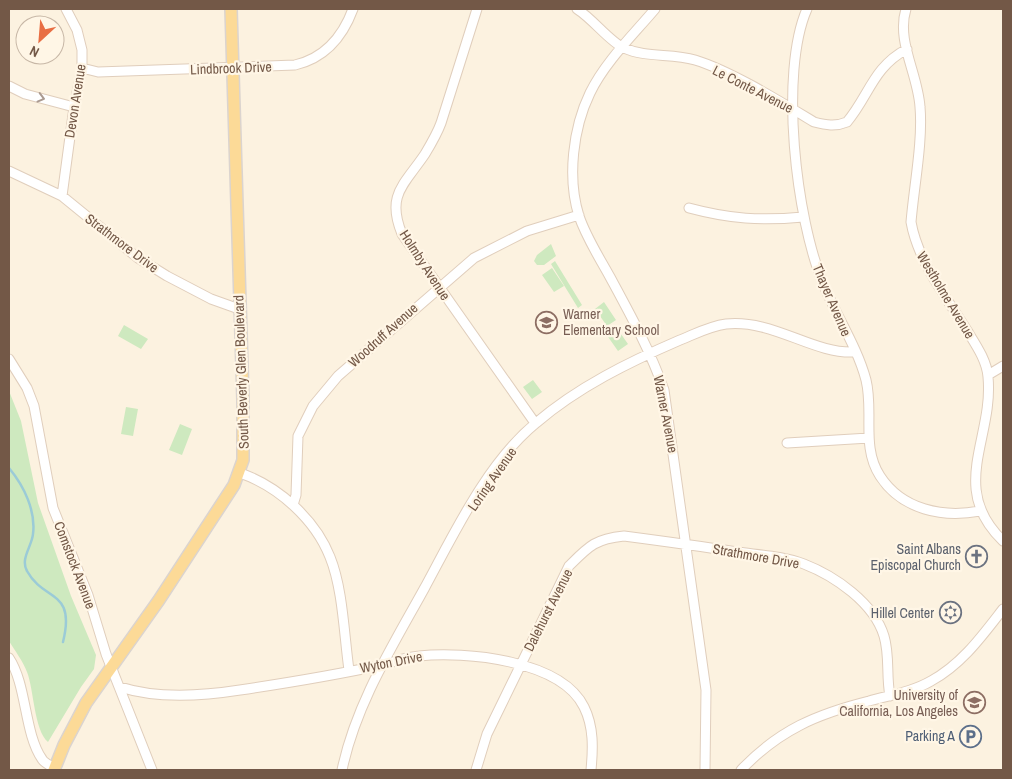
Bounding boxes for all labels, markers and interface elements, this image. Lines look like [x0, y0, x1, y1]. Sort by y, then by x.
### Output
north arrow [15, 15, 65, 65]
text: N [27, 42, 42, 62]
street label: Lindbrook Drive [190, 58, 272, 78]
street label: Le Conte Avenue [710, 61, 796, 117]
street label: Devon Avenue [60, 63, 90, 139]
one-way arrow [36, 92, 45, 103]
street label: Strathmore Drive [82, 210, 162, 276]
street label: Holmby Avenue [396, 226, 454, 304]
street label: Westholme Avenue [913, 248, 979, 342]
street label: Thayer Avenue [809, 261, 855, 339]
street label: South Beverly Glen Boulevard [229, 295, 253, 449]
street label: Woodruff Avenue [344, 299, 422, 371]
place label: Warner Elementary School [563, 305, 659, 339]
school or university icon: Warner Elementary School [535, 310, 559, 334]
street label: Warner Avenue [650, 374, 682, 454]
street label: Loring Avenue [463, 444, 521, 514]
street label: Comstock Avenue [50, 519, 100, 611]
street label: Strathmore Drive [711, 540, 801, 572]
place label: Saint Albans Episcopal Church [870, 540, 961, 574]
church icon: Saint Albans Episcopal Church [965, 545, 989, 569]
street label: Dalehurst Avenue [519, 566, 577, 654]
synagogue icon: Hillel Center [938, 601, 962, 625]
place label: Hillel Center [871, 604, 934, 622]
street label: Wyton Drive [358, 647, 424, 677]
place label: University of California, Los Angeles [839, 686, 959, 720]
school or university icon: University of California, Los Angeles [962, 691, 986, 715]
parking icon: Parking A [959, 724, 983, 748]
place label: Parking A [905, 727, 955, 745]

